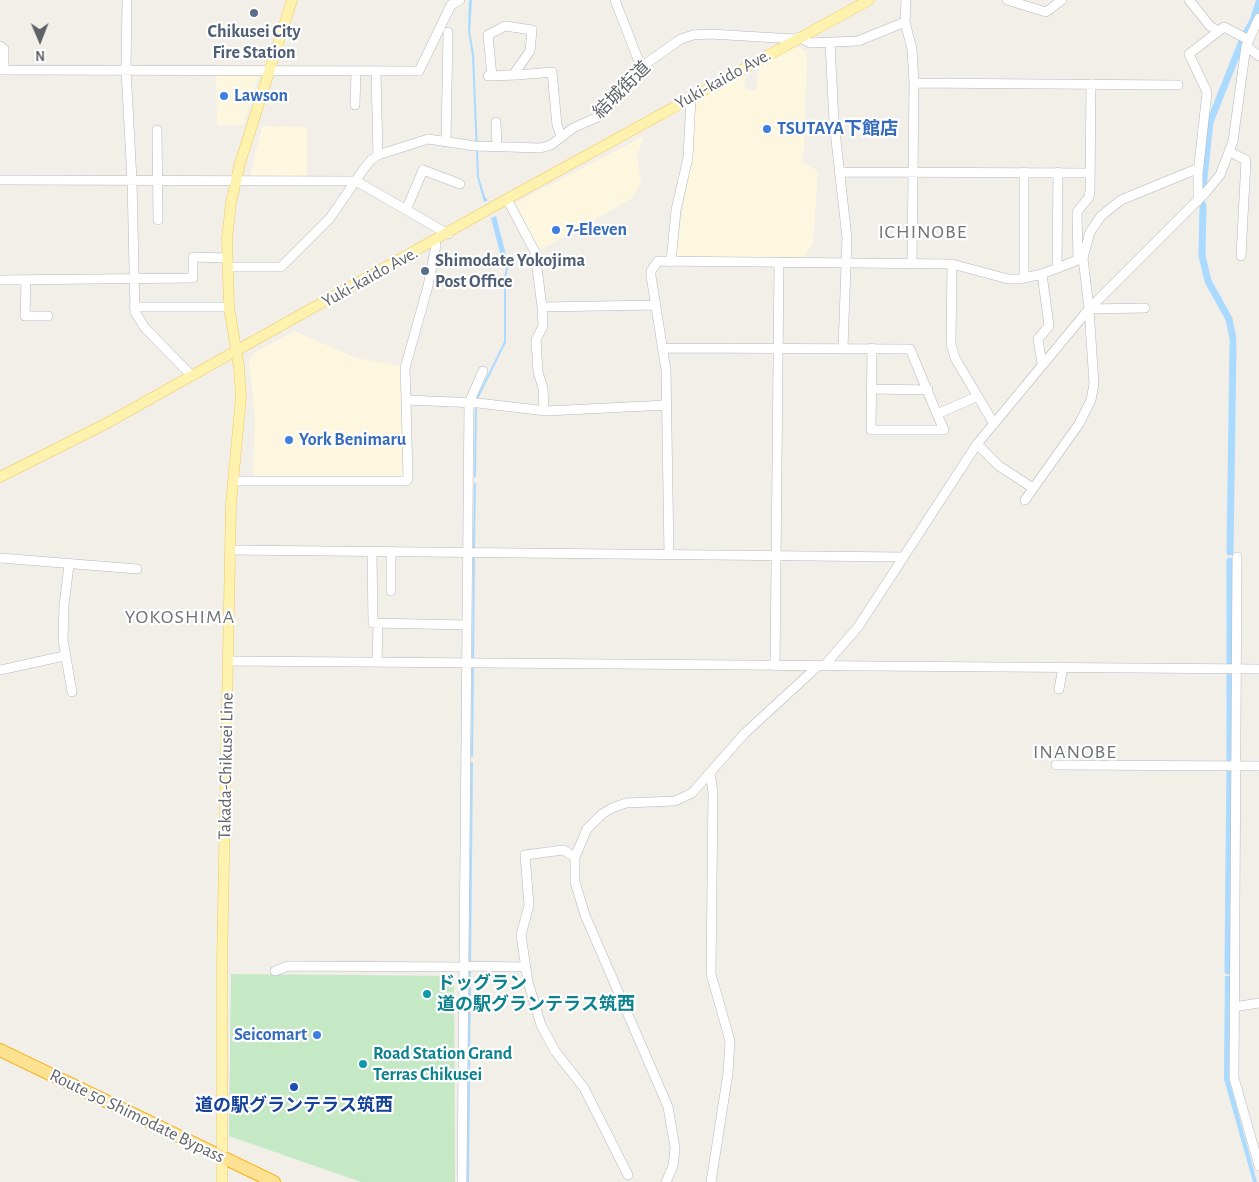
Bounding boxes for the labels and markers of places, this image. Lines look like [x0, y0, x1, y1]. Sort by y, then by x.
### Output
marker: Chikusei City Fire Station [248, 7, 260, 19]
place label: Chikusei City Fire Station [208, 21, 300, 64]
place label: Lawson [234, 85, 288, 107]
marker: Lawson [218, 90, 230, 102]
place label: TSUTAYA下館店 [777, 118, 898, 140]
marker: TSUTAYA下館店 [761, 123, 773, 135]
place label: 7-Eleven [566, 219, 627, 241]
marker: 7-Eleven [550, 224, 562, 236]
place label: Shimodate Yokojima Post Office [435, 250, 585, 292]
marker: Shimodate Yokojima Post Office [419, 265, 431, 277]
place label: York Benimaru [299, 429, 406, 451]
marker: York Benimaru [283, 434, 295, 446]
place label: ドッグラン 道の駅グランテラス筑西 [437, 973, 635, 1016]
marker: ドッグラン 道の駅グランテラス筑西 [421, 988, 433, 1000]
place label: Seicomart [234, 1024, 307, 1046]
marker: Seicomart [311, 1029, 323, 1041]
place label: Road Station Grand Terras Chikusei [373, 1043, 512, 1086]
marker: Road Station Grand Terras Chikusei [357, 1058, 369, 1070]
marker: 道の駅グランテラス筑西 [288, 1081, 300, 1093]
place label: 道の駅グランテラス筑西 [195, 1095, 393, 1117]

